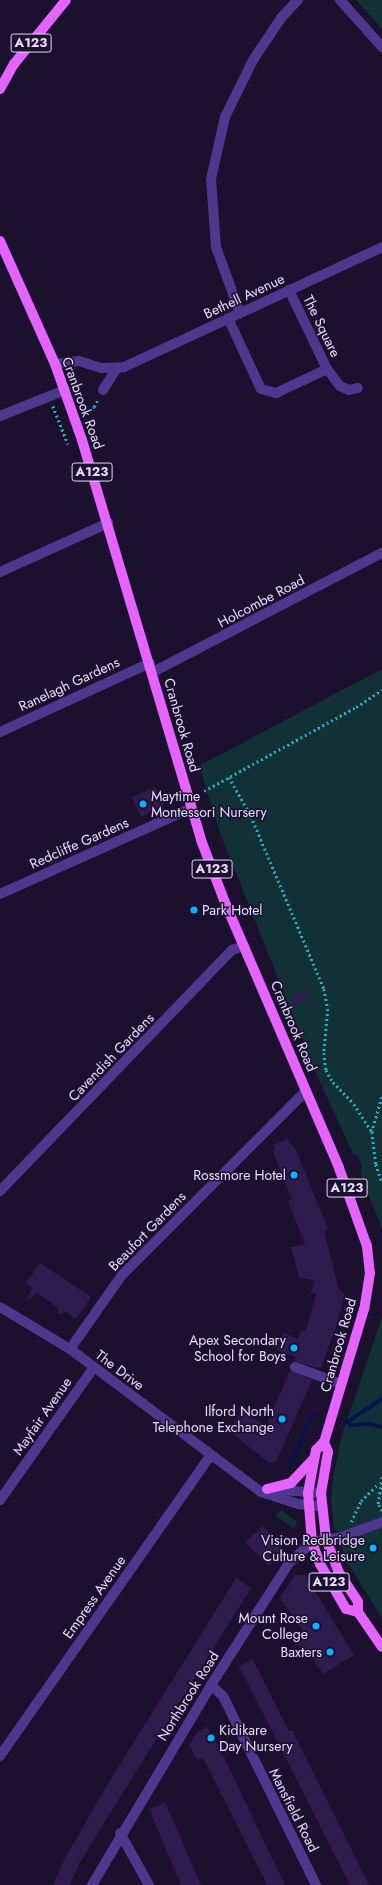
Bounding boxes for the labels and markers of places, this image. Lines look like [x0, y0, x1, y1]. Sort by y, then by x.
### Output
place label: Maytime Montessori Nursery [151, 788, 267, 820]
marker: Maytime Montessori Nursery [138, 799, 148, 809]
place label: Park Hotel [202, 902, 263, 918]
marker: Park Hotel [189, 905, 199, 915]
place label: Rossmore Hotel [193, 1167, 286, 1183]
marker: Rossmore Hotel [289, 1170, 299, 1180]
place label: Apex Secondary School for Boys [189, 1332, 286, 1364]
marker: Apex Secondary School for Boys [289, 1343, 299, 1353]
place label: Ilford North Telephone Exchange [153, 1403, 274, 1436]
marker: Ilford North Telephone Exchange [277, 1414, 287, 1424]
place label: Vision Redbridge Culture & Leisure [261, 1532, 365, 1564]
marker: Vision Redbridge Culture & Leisure [368, 1543, 378, 1553]
place label: Mount Rose College [238, 1610, 308, 1642]
marker: Mount Rose College [311, 1621, 321, 1631]
place label: Baxters [281, 1644, 322, 1660]
marker: Baxters [325, 1647, 335, 1657]
place label: Kidikare Day Nursery [219, 1722, 293, 1754]
marker: Kidikare Day Nursery [206, 1733, 216, 1743]

